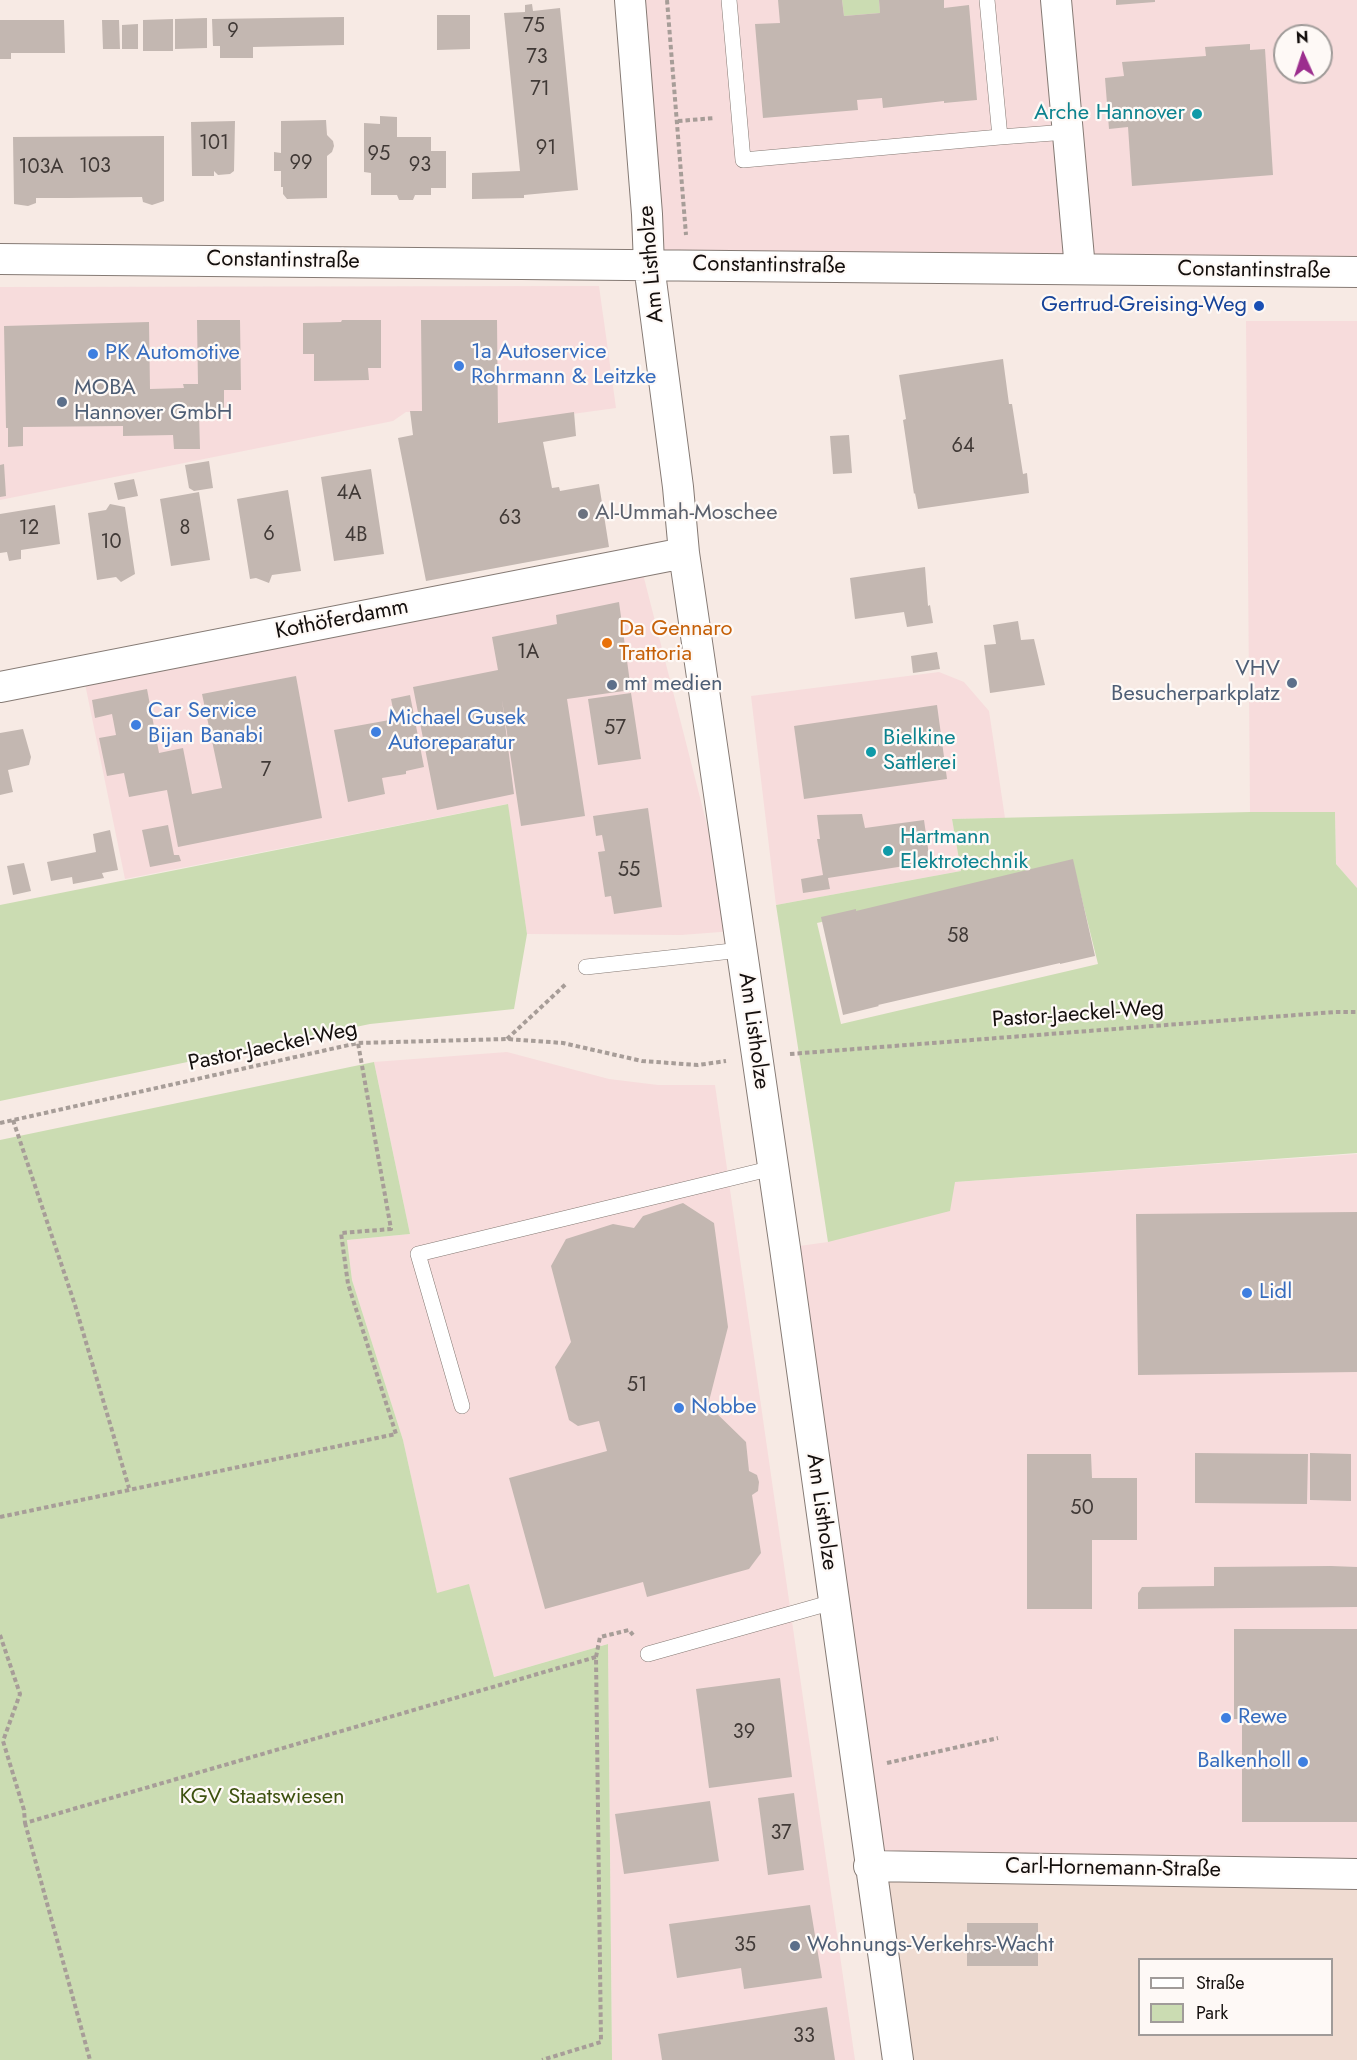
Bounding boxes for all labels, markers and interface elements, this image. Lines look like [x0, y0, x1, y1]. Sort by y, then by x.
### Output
house number: 75 [523, 15, 545, 39]
house number: 9 [227, 20, 239, 44]
north arrow [1273, 24, 1333, 84]
text: N [1295, 26, 1309, 49]
house number: 73 [526, 46, 548, 70]
house number: 71 [530, 78, 550, 102]
place label: Arche Hannover [1034, 101, 1185, 127]
marker: Arche Hannover [1190, 107, 1204, 121]
house number: 101 [199, 132, 229, 156]
house number: 91 [536, 137, 556, 161]
house number: 95 [368, 143, 390, 167]
house number: 99 [289, 152, 313, 176]
house number: 93 [409, 154, 431, 178]
house number: 103 [79, 155, 111, 179]
house number: 103A [19, 156, 63, 180]
street label: Am Listholze [634, 204, 670, 324]
street label: Constantinstraße [206, 246, 360, 276]
street label: Constantinstraße [692, 251, 846, 281]
street label: Constantinstraße [1177, 256, 1331, 286]
place label: Gertrud-Greising-Weg [1041, 293, 1247, 319]
marker: Gertrud-Greising-Weg [1252, 299, 1266, 313]
place label: 1a Autoservice Rohrmann & Leitzke [471, 340, 656, 392]
place label: PK Automotive [105, 341, 240, 367]
marker: PK Automotive [86, 347, 100, 361]
marker: 1a Autoservice Rohrmann & Leitzke [452, 359, 466, 373]
place label: MOBA Hannover GmbH [74, 376, 232, 428]
marker: MOBA Hannover GmbH [55, 395, 69, 409]
house number: 64 [951, 435, 975, 459]
house number: 4A [337, 482, 361, 506]
place label: Al-Ummah-Moschee [595, 501, 777, 527]
house number: 63 [499, 507, 521, 531]
marker: Al-Ummah-Moschee [576, 507, 590, 521]
house number: 12 [19, 517, 39, 541]
house number: 8 [180, 517, 190, 541]
house number: 6 [263, 523, 275, 547]
house number: 4B [345, 524, 367, 548]
house number: 10 [101, 531, 121, 555]
street label: Kothöferdamm [273, 594, 411, 646]
place label: Da Gennaro Trattoria [619, 617, 732, 668]
marker: Da Gennaro Trattoria [600, 636, 614, 650]
house number: 1A [517, 641, 539, 665]
place label: VHV Besucherparkplatz [1111, 657, 1280, 708]
place label: mt medien [624, 672, 723, 698]
marker: VHV Besucherparkplatz [1285, 676, 1299, 690]
marker: mt medien [605, 678, 619, 692]
place label: Car Service Bijan Banabi [148, 699, 263, 750]
place label: Michael Gusek Autoreparatur [388, 706, 526, 758]
house number: 57 [604, 717, 626, 741]
marker: Car Service Bijan Banabi [129, 718, 143, 732]
marker: Michael Gusek Autoreparatur [369, 725, 383, 739]
place label: Bielkine Sattlerei [883, 726, 957, 778]
marker: Bielkine Sattlerei [864, 745, 878, 759]
house number: 7 [261, 759, 271, 783]
place label: Hartmann Elektrotechnik [900, 825, 1028, 876]
marker: Hartmann Elektrotechnik [881, 844, 895, 858]
house number: 55 [618, 859, 640, 883]
house number: 58 [947, 925, 969, 949]
street label: Am Listholze [732, 971, 774, 1091]
street label: Pastor-Jaeckel-Weg [991, 996, 1165, 1034]
street label: Pastor-Jaeckel-Weg [186, 1016, 360, 1078]
place label: Lidl [1259, 1280, 1292, 1306]
marker: Lidl [1240, 1286, 1254, 1300]
house number: 51 [627, 1374, 647, 1398]
place label: Nobbe [691, 1395, 756, 1421]
marker: Nobbe [672, 1401, 686, 1415]
street label: Am Listholze [800, 1452, 842, 1572]
house number: 50 [1070, 1497, 1094, 1521]
place label: Rewe [1238, 1705, 1287, 1731]
marker: Rewe [1219, 1711, 1233, 1725]
house number: 39 [733, 1721, 755, 1745]
place label: Balkenholl [1197, 1749, 1291, 1775]
marker: Balkenholl [1296, 1755, 1310, 1769]
park label: KGV Staatswiesen [179, 1785, 345, 1811]
house number: 37 [770, 1822, 792, 1846]
street label: Carl-Hornemann-Straße [1005, 1854, 1221, 1884]
place label: Wohnungs-Verkehrs-Wacht [807, 1933, 1054, 1959]
house number: 35 [734, 1934, 756, 1958]
marker: Wohnungs-Verkehrs-Wacht [788, 1939, 802, 1953]
legend [1138, 1958, 1333, 2036]
text: Straße [1196, 1970, 1244, 1996]
text: Park [1196, 2000, 1228, 2026]
house number: 33 [793, 2025, 815, 2049]

